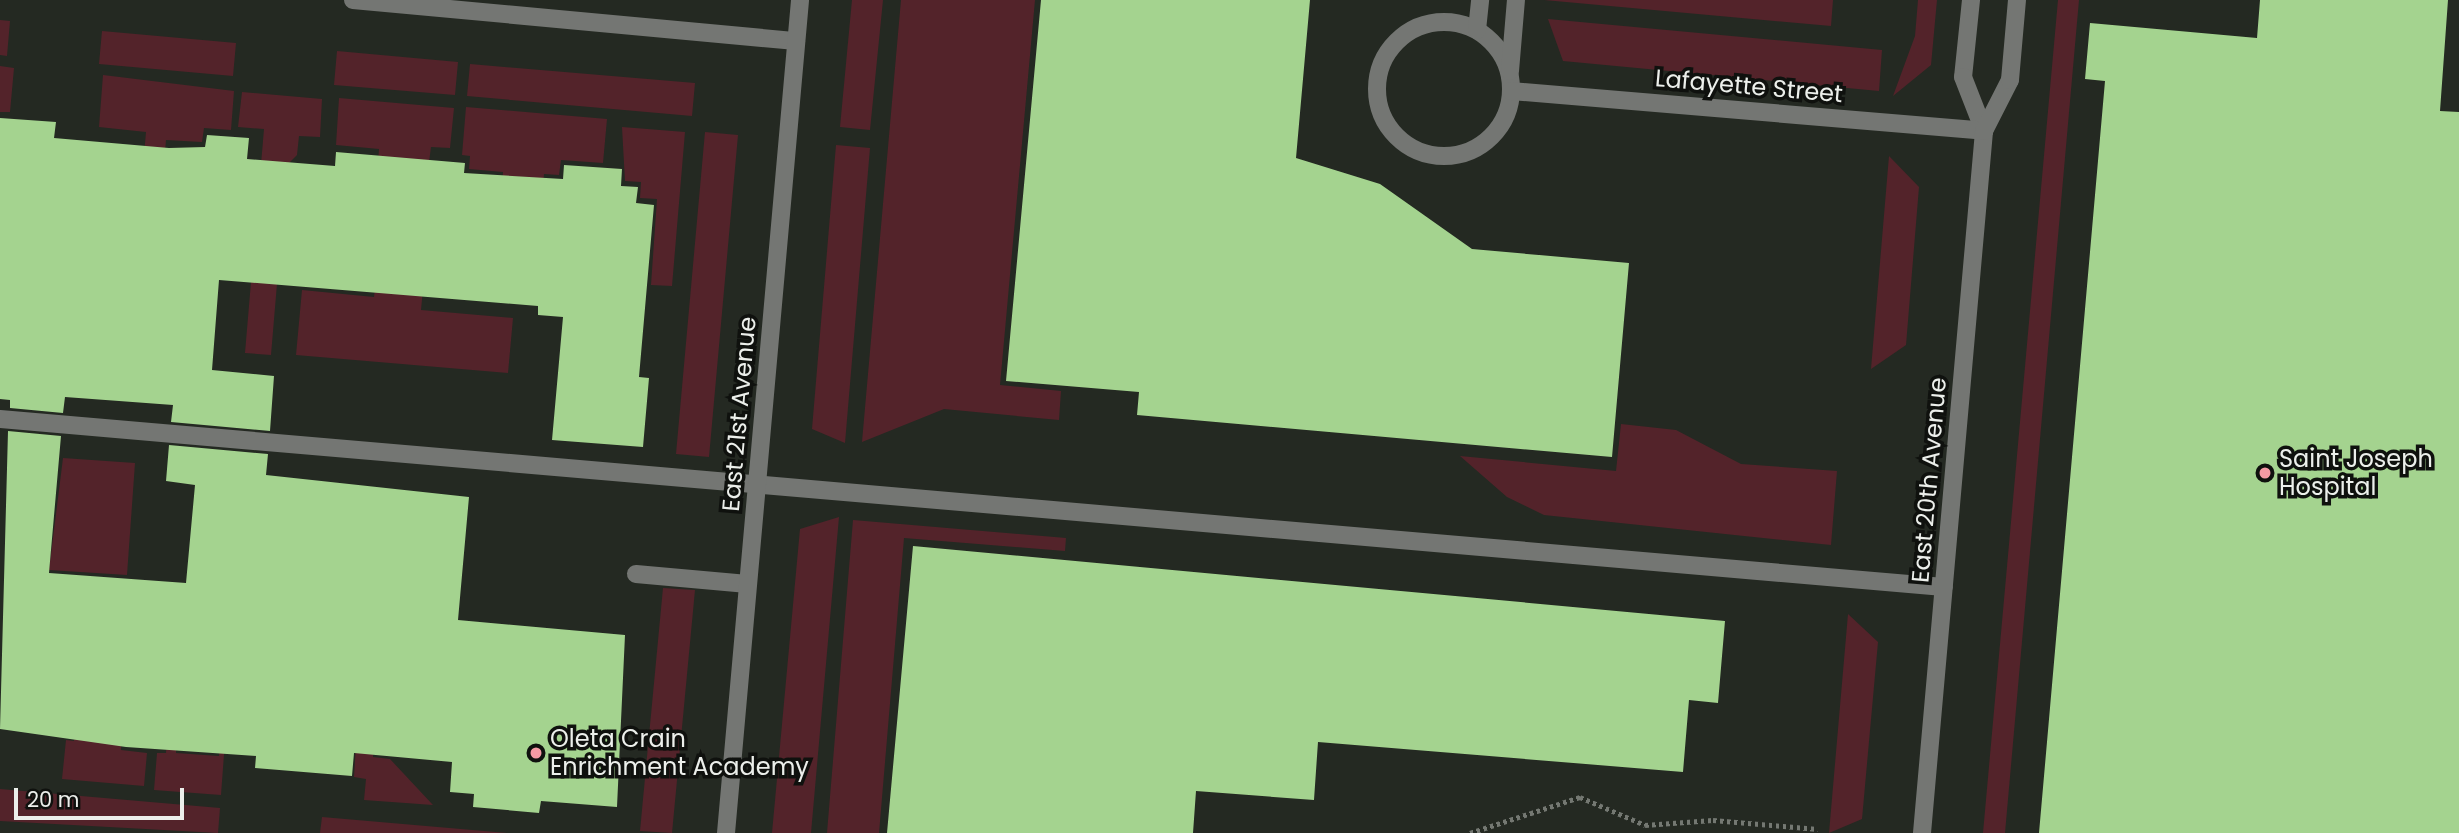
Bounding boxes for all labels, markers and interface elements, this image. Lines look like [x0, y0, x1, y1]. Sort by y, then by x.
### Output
street label: Lafayette Street [1654, 63, 1844, 109]
street label: East 21st Avenue [716, 315, 762, 513]
street label: East 20th Avenue [1906, 376, 1952, 584]
place label: Saint Joseph Hospital [2279, 445, 2433, 501]
marker: Saint Joseph Hospital [2257, 465, 2273, 481]
place label: Oleta Crain Enrichment Academy [550, 725, 809, 781]
marker: Oleta Crain Enrichment Academy [528, 745, 544, 761]
scale bar [18, 774, 187, 818]
text: 20 m [27, 785, 80, 814]

